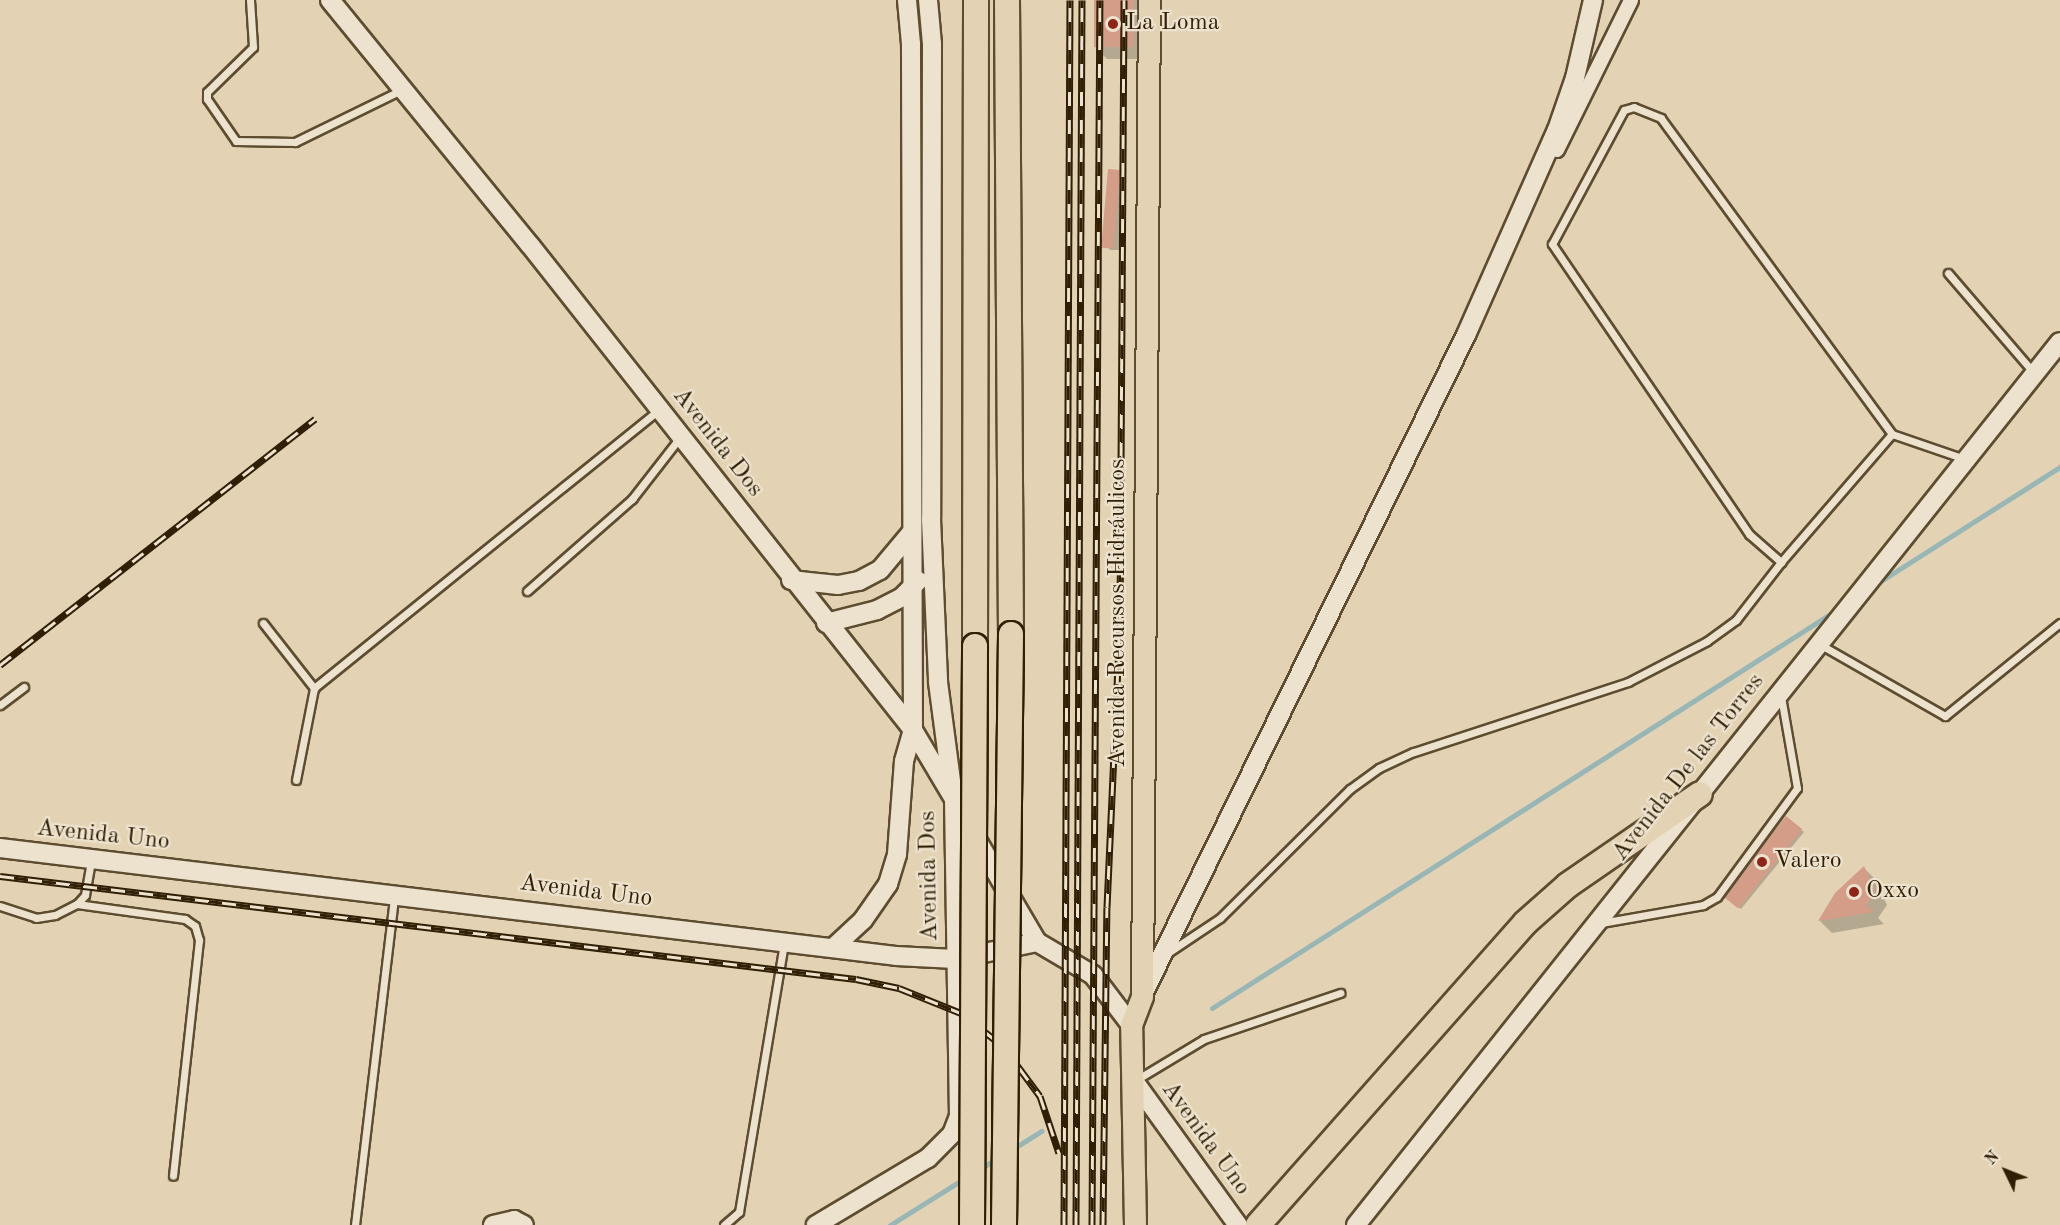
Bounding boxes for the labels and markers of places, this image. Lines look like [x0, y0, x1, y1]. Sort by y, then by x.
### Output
place label: La Loma [1126, 10, 1220, 38]
marker: La Loma [1104, 15, 1122, 33]
place label: Valero [1774, 848, 1842, 876]
marker: Valero [1755, 855, 1769, 869]
place label: Oxxo [1866, 878, 1919, 906]
marker: Oxxo [1847, 885, 1861, 899]

